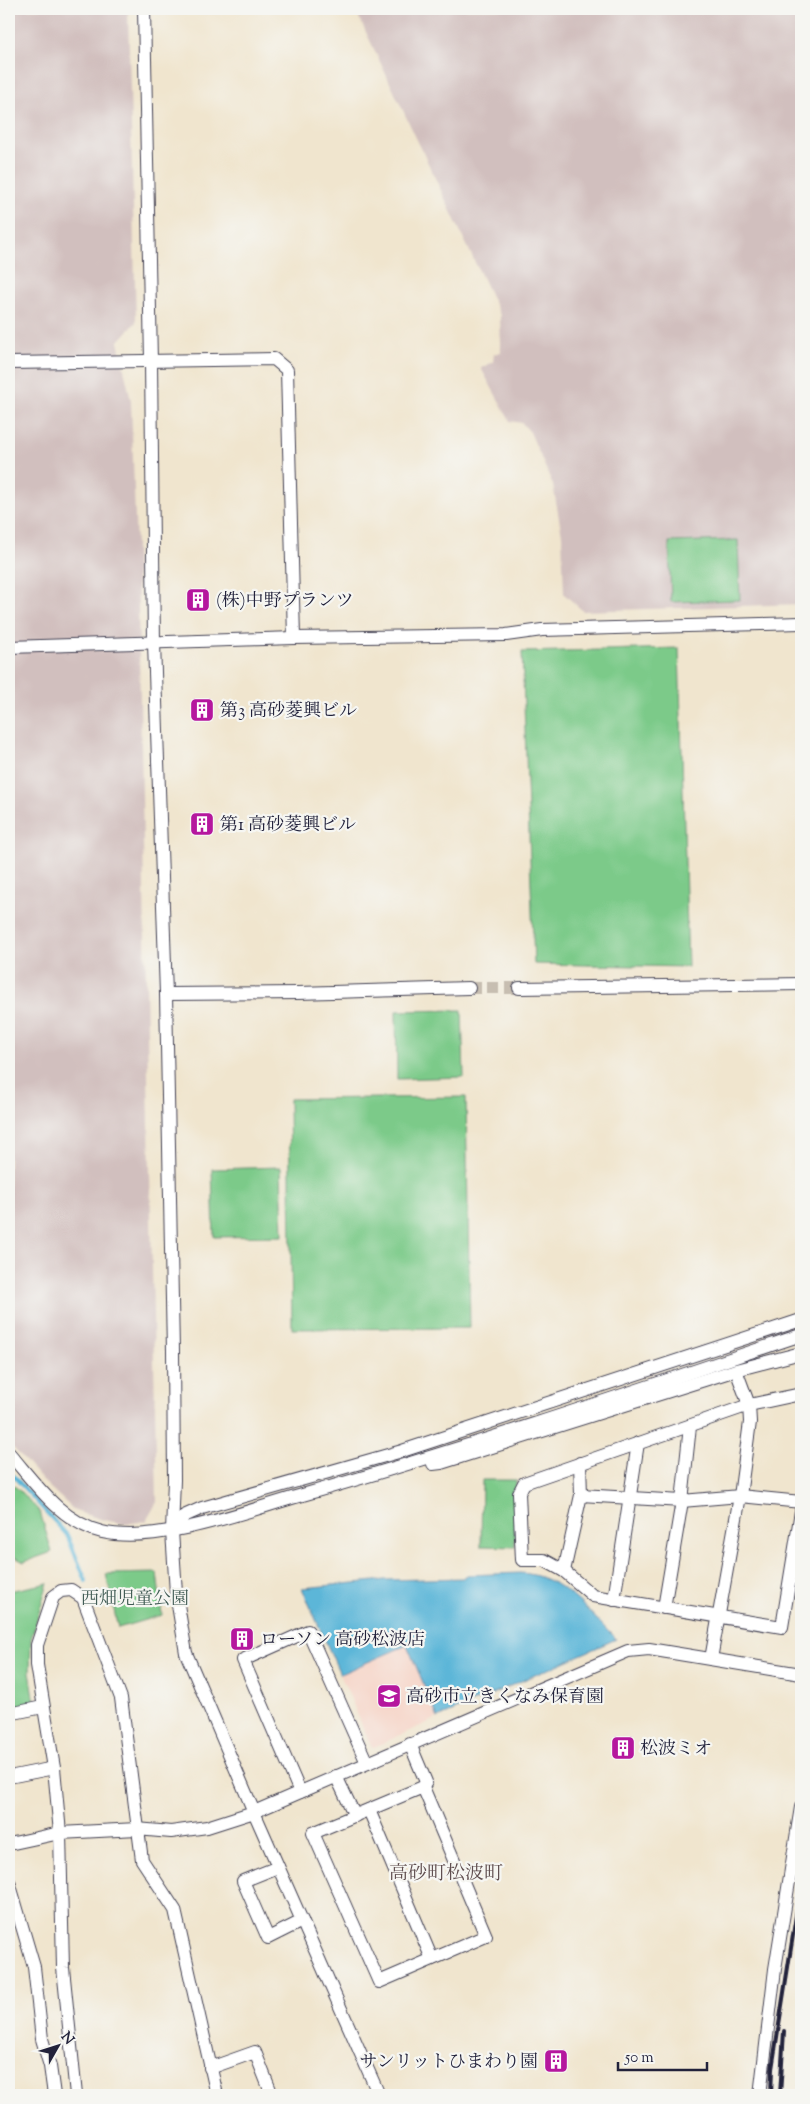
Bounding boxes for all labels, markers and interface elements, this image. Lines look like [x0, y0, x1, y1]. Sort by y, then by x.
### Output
building icon: (株)中野プランツ [185, 587, 211, 613]
place label: (株)中野プランツ [216, 589, 354, 615]
building icon: 第3 高砂菱興ビル [189, 697, 215, 723]
place label: 第3 高砂菱興ビル [220, 699, 357, 725]
building icon: 第1 高砂菱興ビル [189, 811, 215, 837]
place label: 第1 高砂菱興ビル [220, 813, 356, 839]
park label: 西畑児童公園 [81, 1587, 189, 1613]
building icon: ローソン 高砂松波店 [229, 1626, 255, 1652]
place label: ローソン 高砂松波店 [260, 1628, 425, 1654]
school or university icon: 高砂市立きくなみ保育園 [376, 1683, 402, 1709]
place label: 高砂市立きくなみ保育園 [406, 1685, 604, 1711]
building icon: 松波ミオ [610, 1735, 636, 1761]
place label: 松波ミオ [640, 1737, 712, 1763]
district label: 高砂町松波町 [389, 1861, 503, 1888]
north arrow [32, 2022, 82, 2072]
text: N [55, 2028, 78, 2050]
scale bar [618, 2039, 706, 2071]
building icon: サンリットひまわり園 [543, 2048, 569, 2074]
text: 50 m [624, 2048, 654, 2069]
place label: サンリットひまわり園 [360, 2050, 538, 2076]

